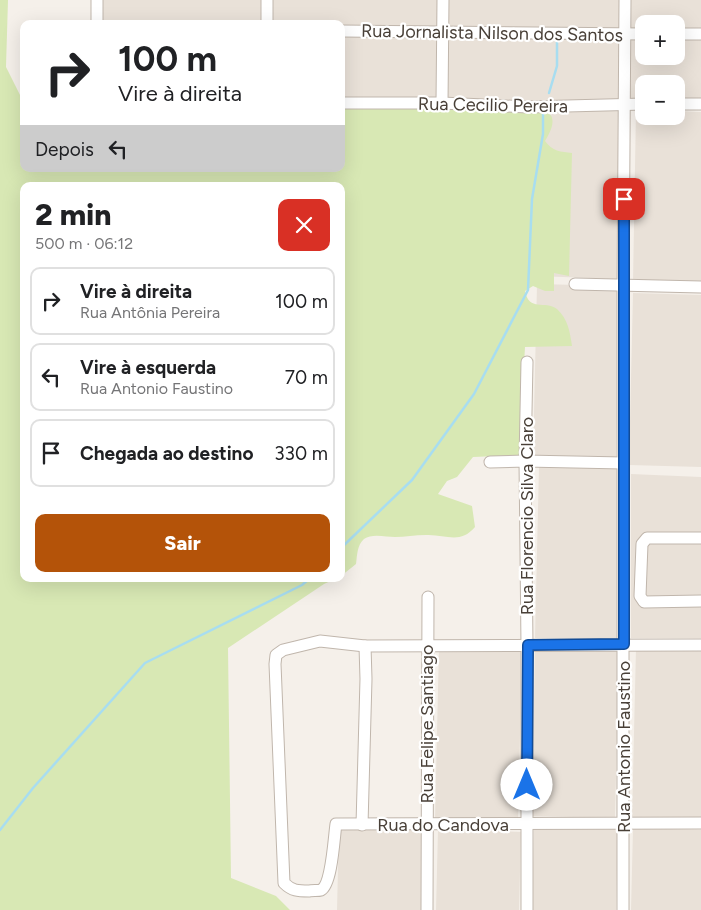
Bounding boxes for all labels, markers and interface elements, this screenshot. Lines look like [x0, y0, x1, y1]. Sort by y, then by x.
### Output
map controls [635, 15, 685, 125]
button: + [635, 15, 685, 65]
street label: Rua Jornalista Nilson dos Santos [361, 20, 623, 46]
text: 100 m [118, 38, 217, 80]
icon: right [35, 40, 100, 105]
button: − [635, 75, 685, 125]
text: Vire à direita [118, 80, 242, 107]
street label: Rua Cecilio Pereira [418, 93, 568, 117]
icon: left [104, 135, 132, 163]
text: Depois [35, 138, 94, 161]
pin [603, 178, 645, 220]
icon: arrive [610, 185, 638, 213]
text: 2 min [35, 196, 112, 233]
button: close [278, 199, 330, 251]
text: 500 m · 06:12 [35, 234, 133, 253]
text: Vire à direita [80, 280, 192, 303]
icon: right [37, 287, 65, 315]
text: 100 m [275, 290, 328, 313]
text: Rua Antônia Pereira [80, 303, 220, 322]
text: Vire à esquerda [80, 356, 216, 379]
icon: left [37, 363, 65, 391]
text: 70 m [285, 366, 328, 389]
text: Rua Antonio Faustino [80, 379, 233, 398]
street label: Rua Florencio Silva Claro [516, 417, 538, 615]
icon: arrive [37, 439, 65, 467]
text: Chegada ao destino [80, 442, 253, 465]
text: 330 m [274, 442, 328, 465]
button: Sair [35, 514, 330, 572]
street label: Rua Felipe Santiago [416, 645, 438, 803]
street label: Rua Antonio Faustino [613, 661, 635, 833]
position arrow [500, 758, 552, 810]
street label: Rua do Candova [377, 814, 509, 836]

